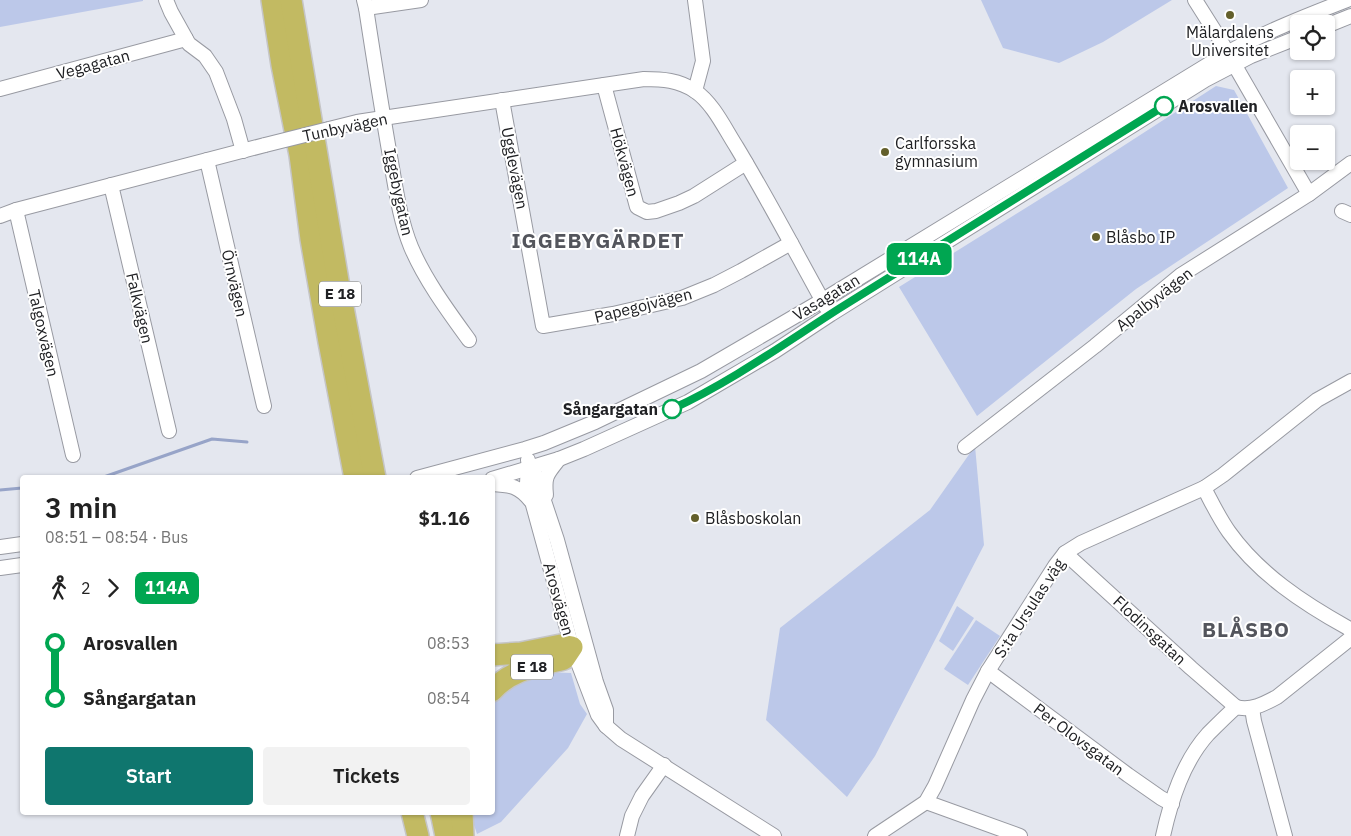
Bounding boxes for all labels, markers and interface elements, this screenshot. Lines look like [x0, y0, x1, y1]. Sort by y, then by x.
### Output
marker: Mälardalens Universitet [1224, 9, 1236, 21]
map controls [1290, 15, 1335, 170]
button: locate [1290, 15, 1335, 60]
place label: Mälardalens Universitet [1186, 22, 1274, 60]
street label: Vegagatan [54, 45, 132, 83]
button: + [1290, 70, 1335, 115]
marker: Arosvallen [1154, 96, 1174, 116]
place label: Arosvallen [1178, 96, 1258, 116]
street label: Tunbyvägen [301, 108, 389, 146]
street label: Ugglevägen [497, 125, 533, 211]
street label: Hökvägen [606, 125, 644, 199]
button: − [1290, 125, 1335, 170]
place label: Carlforsska gymnasium [895, 133, 978, 171]
street label: Iggebygatan [380, 146, 418, 238]
marker: Carlforsska gymnasium [879, 146, 891, 158]
district label: IGGEBYGÄRDET [512, 226, 685, 254]
place label: Blåsbo IP [1106, 227, 1176, 247]
marker: Blåsbo IP [1090, 231, 1102, 243]
line badge: 114A [884, 243, 954, 275]
street label: Örnvägen [218, 247, 252, 319]
text: 114A [897, 247, 941, 270]
street label: Apalbyvägen [1112, 263, 1196, 335]
street label: Vasagatan [789, 269, 863, 325]
street label: Falkvägen [122, 271, 158, 345]
road number: E 18 [319, 282, 361, 306]
street label: Papegojvägen [592, 283, 694, 327]
street label: Talgoxvägen [24, 288, 64, 378]
place label: Sångargatan [563, 399, 658, 419]
marker: Sångargatan [662, 399, 682, 419]
text: 3 min [45, 489, 117, 526]
text: $1.16 [418, 506, 470, 530]
place label: Blåsboskolan [705, 508, 801, 528]
marker: Blåsboskolan [689, 512, 701, 524]
text: 08:51 – 08:54 · Bus [45, 527, 188, 547]
street label: S:ta Ursulas väg [989, 554, 1069, 662]
street label: Arosvägen [539, 560, 579, 638]
icon: walk [45, 574, 73, 602]
icon: forward [99, 574, 127, 602]
text: 114A [145, 576, 189, 599]
text: 2 [81, 578, 91, 598]
street label: Flodinsgatan [1109, 591, 1191, 669]
district label: BLÅSBO [1202, 615, 1290, 643]
text: Arosvallen [83, 631, 178, 655]
text: 08:53 [427, 633, 470, 653]
road number: E 18 [511, 654, 553, 680]
text: Sångargatan [83, 686, 196, 710]
text: 08:54 [427, 688, 470, 708]
street label: Per Olovsgatan [1030, 699, 1128, 779]
button: Start [45, 747, 253, 805]
button: Tickets [263, 747, 470, 805]

